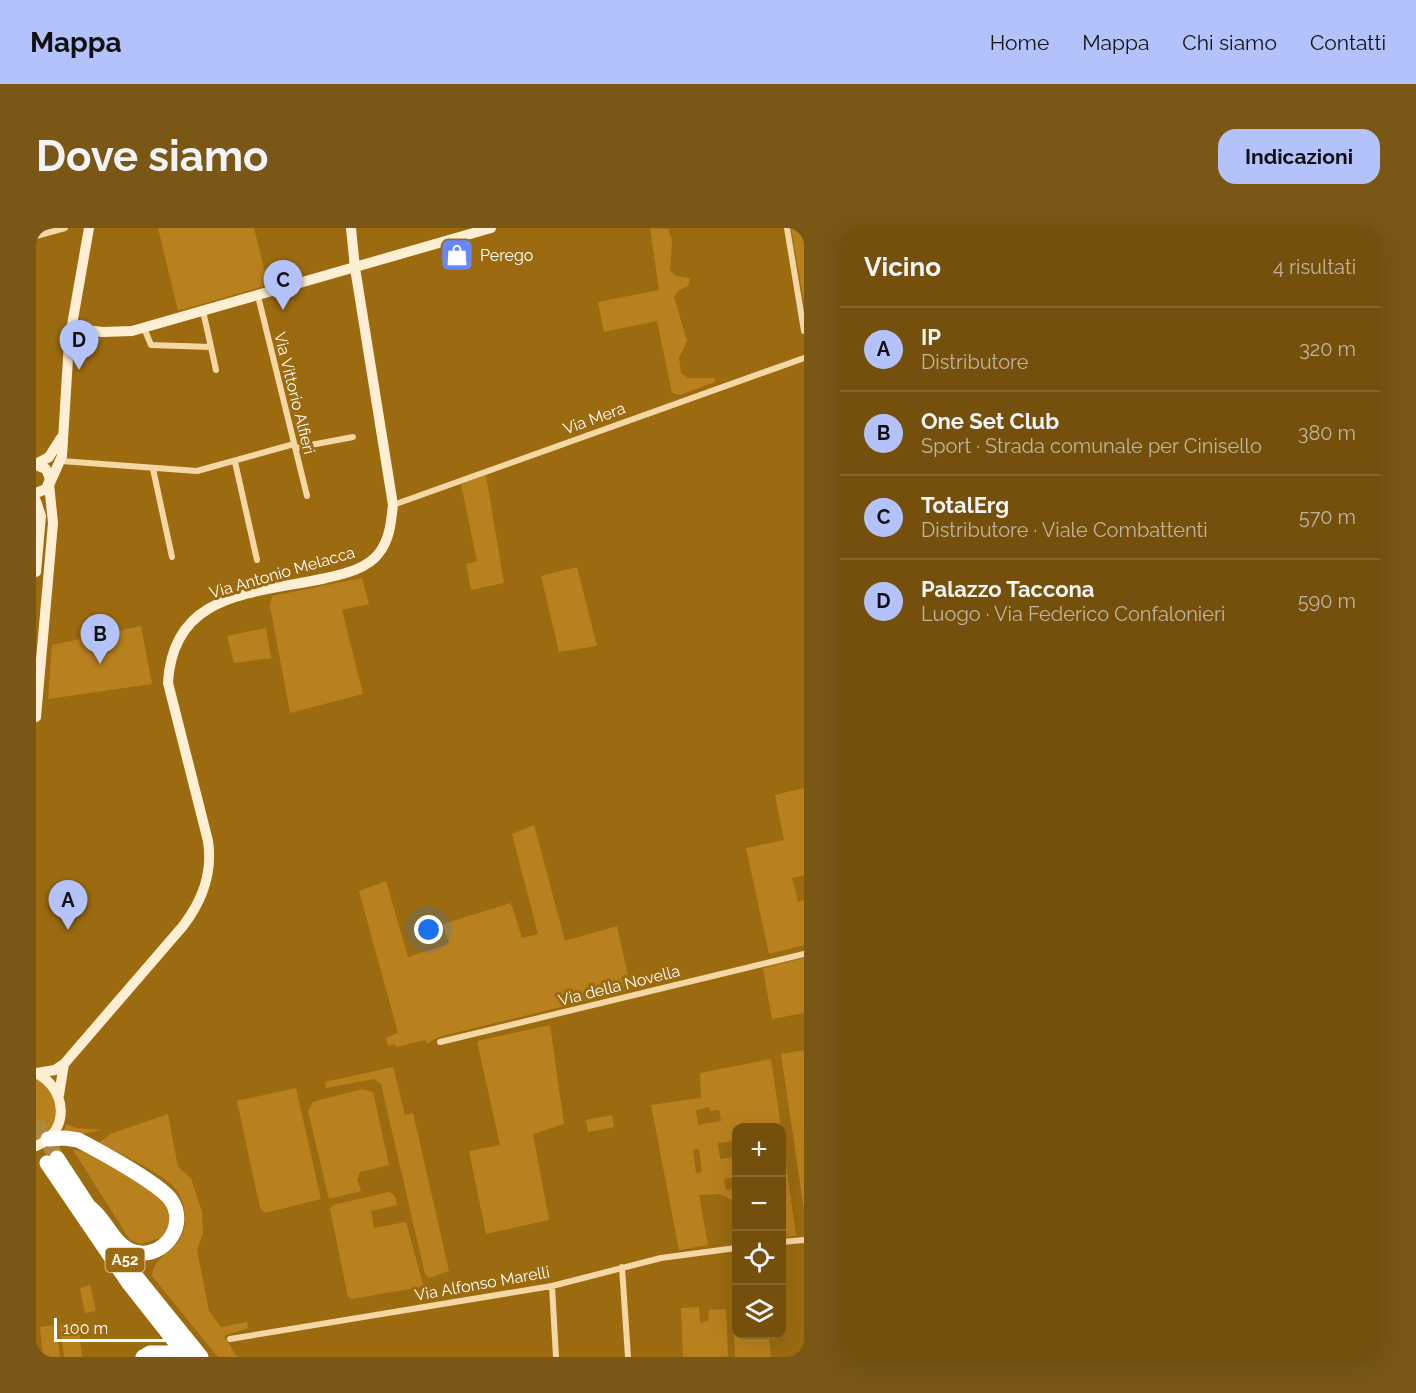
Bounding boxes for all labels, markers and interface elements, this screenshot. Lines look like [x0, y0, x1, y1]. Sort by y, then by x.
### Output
text: Mappa [30, 26, 122, 59]
text: Home [990, 30, 1049, 55]
text: Mappa [1082, 30, 1149, 55]
text: Chi siamo [1182, 30, 1277, 55]
text: Contatti [1310, 30, 1386, 55]
button: Indicazioni [1218, 129, 1380, 184]
text: Dove siamo [36, 132, 268, 181]
shop icon: Perego [439, 237, 475, 273]
place label: Perego [480, 246, 533, 265]
text: Vicino [864, 252, 941, 282]
text: 4 risultati [1273, 255, 1356, 279]
pin: C [264, 260, 302, 310]
pin: D [60, 320, 99, 370]
text: IP [921, 324, 941, 350]
street label: Via Vittorio Alfieri [270, 330, 319, 456]
text: A [877, 337, 890, 361]
text: 320 m [1299, 337, 1356, 361]
text: Distributore [921, 350, 1028, 374]
street label: Via Mera [560, 398, 628, 438]
text: One Set Club [921, 408, 1059, 434]
text: B [877, 421, 890, 445]
text: 380 m [1298, 421, 1356, 445]
text: Sport · Strada comunale per Cinisello [921, 434, 1262, 458]
text: TotalErg [921, 492, 1009, 518]
text: C [877, 505, 890, 529]
text: 570 m [1299, 505, 1356, 529]
text: Distributore · Viale Combattenti [921, 518, 1208, 542]
street label: Via Antonio Melacca [207, 543, 357, 602]
text: Palazzo Taccona [921, 576, 1094, 602]
text: D [876, 589, 891, 613]
text: 590 m [1298, 589, 1356, 613]
text: Luogo · Via Federico Confalonieri [921, 602, 1225, 626]
pin: B [80, 614, 120, 664]
pin: A [48, 880, 87, 930]
your location [414, 915, 443, 944]
street label: Via della Novella [556, 961, 682, 1010]
map controls [732, 1123, 786, 1339]
button: + [732, 1123, 786, 1177]
button: − [732, 1177, 786, 1231]
button: locate [732, 1231, 786, 1285]
road number: A52 [106, 1248, 145, 1272]
street label: Via Alfonso Marelli [413, 1262, 551, 1305]
button: layers [732, 1285, 786, 1339]
scale bar [54, 1315, 166, 1342]
text: 100 m [63, 1319, 108, 1338]

